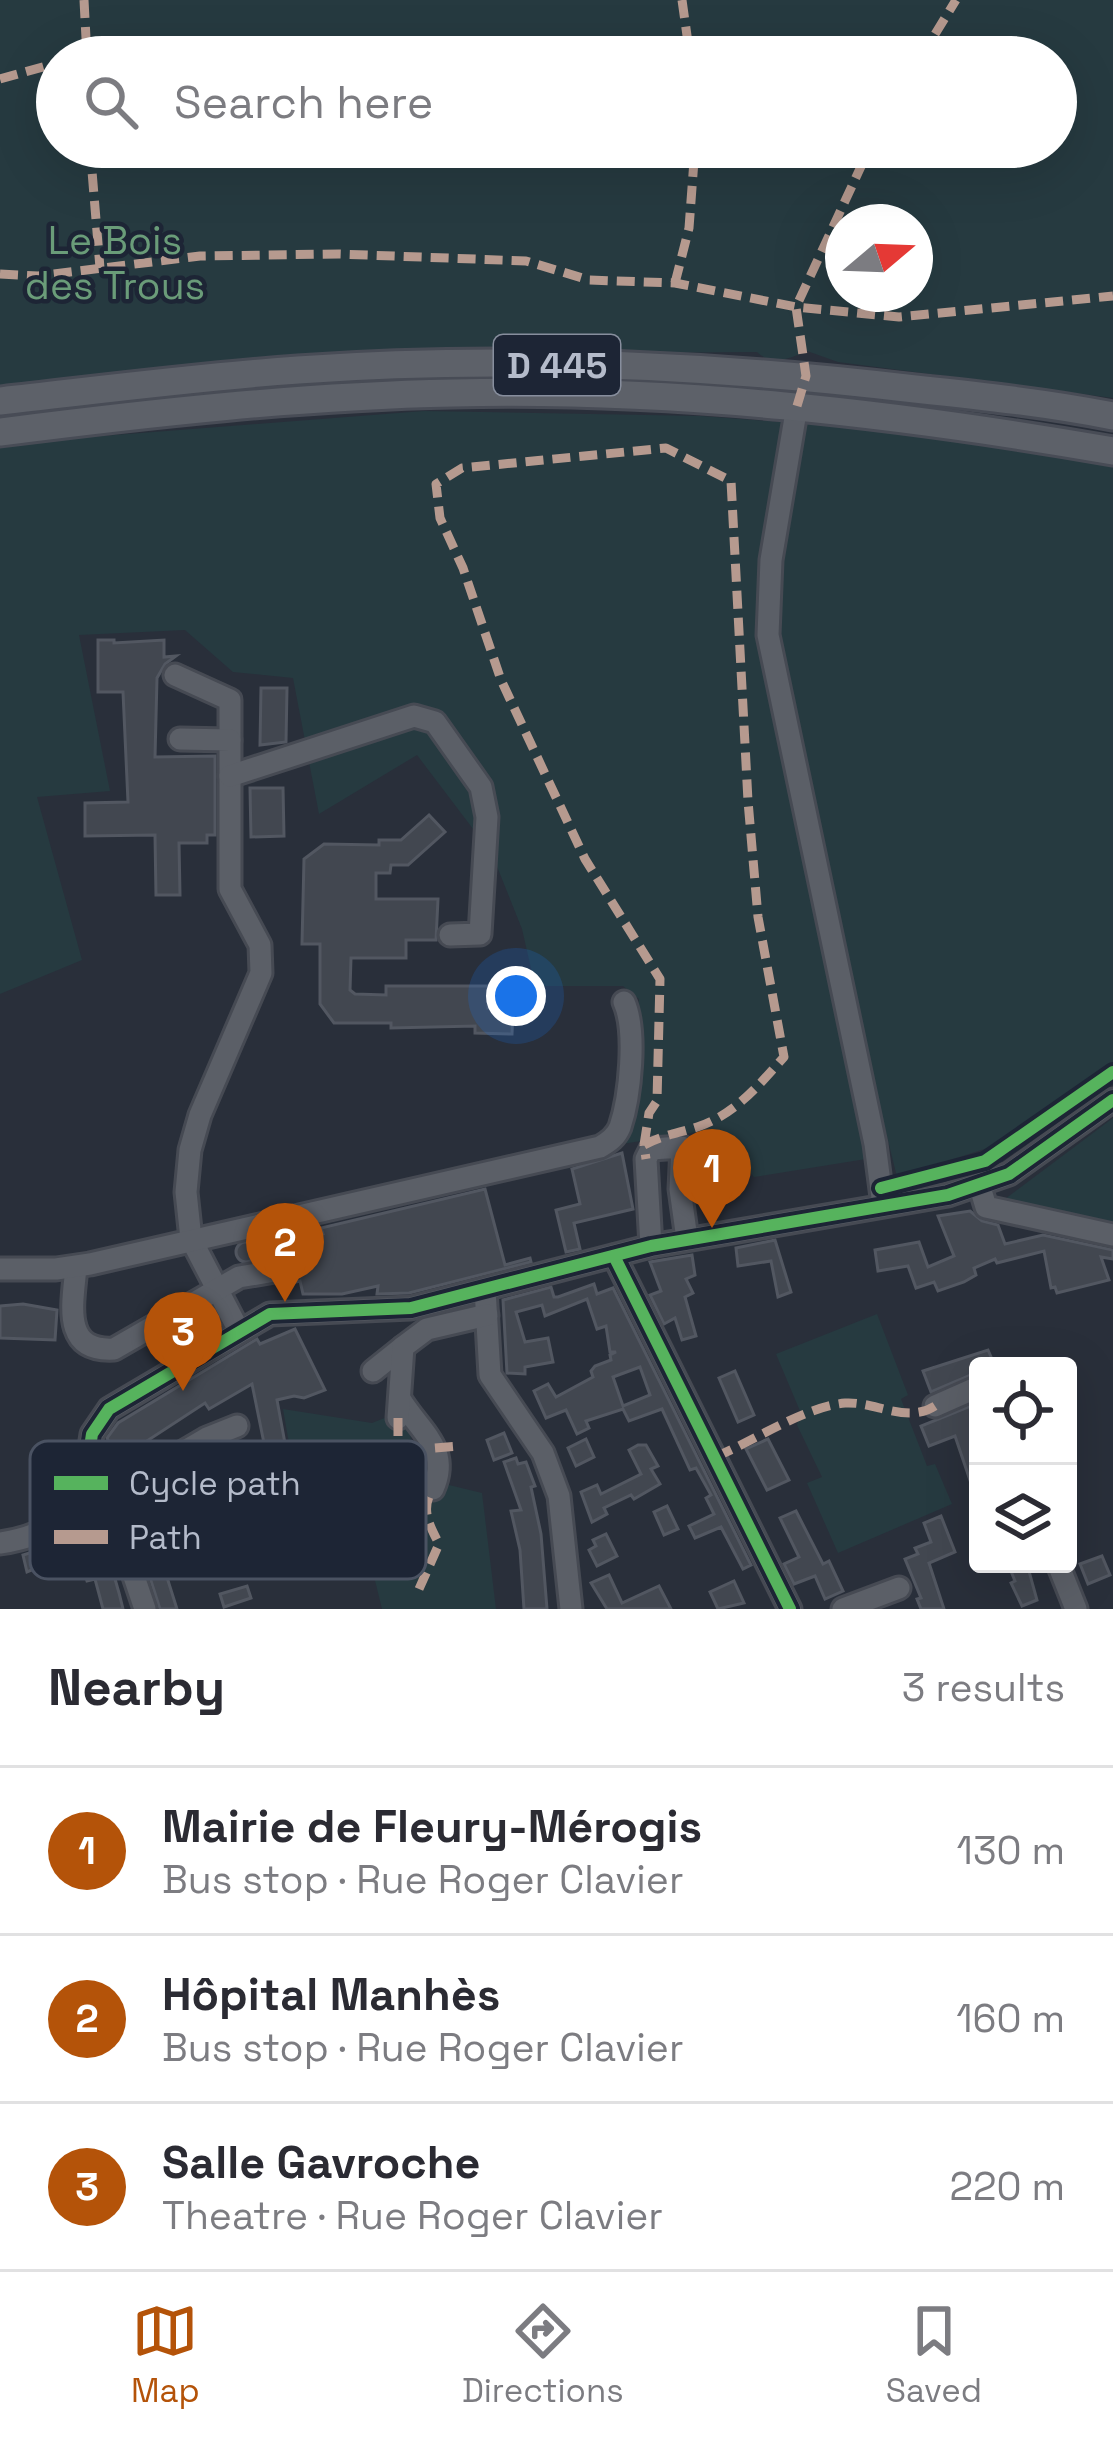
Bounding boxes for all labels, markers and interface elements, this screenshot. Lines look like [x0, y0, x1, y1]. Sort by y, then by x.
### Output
search box [36, 36, 1077, 168]
icon: search [78, 69, 144, 135]
text: Search here [174, 74, 433, 131]
north arrow [825, 204, 933, 312]
park label: Le Bois des Trous [25, 216, 205, 310]
road number: D 445 [494, 335, 620, 395]
your location [486, 966, 546, 1026]
pin: 1 [673, 1129, 751, 1228]
pin: 2 [246, 1203, 324, 1302]
pin: 3 [144, 1292, 222, 1391]
map controls [969, 1357, 1077, 1573]
button: locate [969, 1357, 1077, 1465]
legend [30, 1441, 426, 1579]
text: Cycle path [129, 1463, 301, 1505]
button: layers [969, 1465, 1077, 1573]
text: Path [129, 1517, 202, 1559]
text: Nearby [48, 1655, 225, 1720]
text: 3 results [902, 1663, 1065, 1712]
text: Mairie de Fleury-Mérogis [162, 1798, 702, 1855]
text: 1 [78, 1826, 96, 1875]
text: 130 m [957, 1826, 1065, 1875]
text: Bus stop · Rue Roger Clavier [162, 1855, 684, 1904]
text: Hôpital Manhès [162, 1966, 500, 2023]
text: 2 [75, 1994, 99, 2043]
text: 160 m [956, 1994, 1065, 2043]
text: Bus stop · Rue Roger Clavier [162, 2023, 684, 2072]
text: Salle Gavroche [162, 2134, 480, 2191]
text: 3 [75, 2162, 99, 2211]
text: 220 m [949, 2162, 1065, 2211]
text: Theatre · Rue Roger Clavier [162, 2191, 663, 2240]
tab: Map [131, 2298, 200, 2412]
tab: Directions [462, 2298, 624, 2412]
tab: Saved [886, 2298, 982, 2412]

